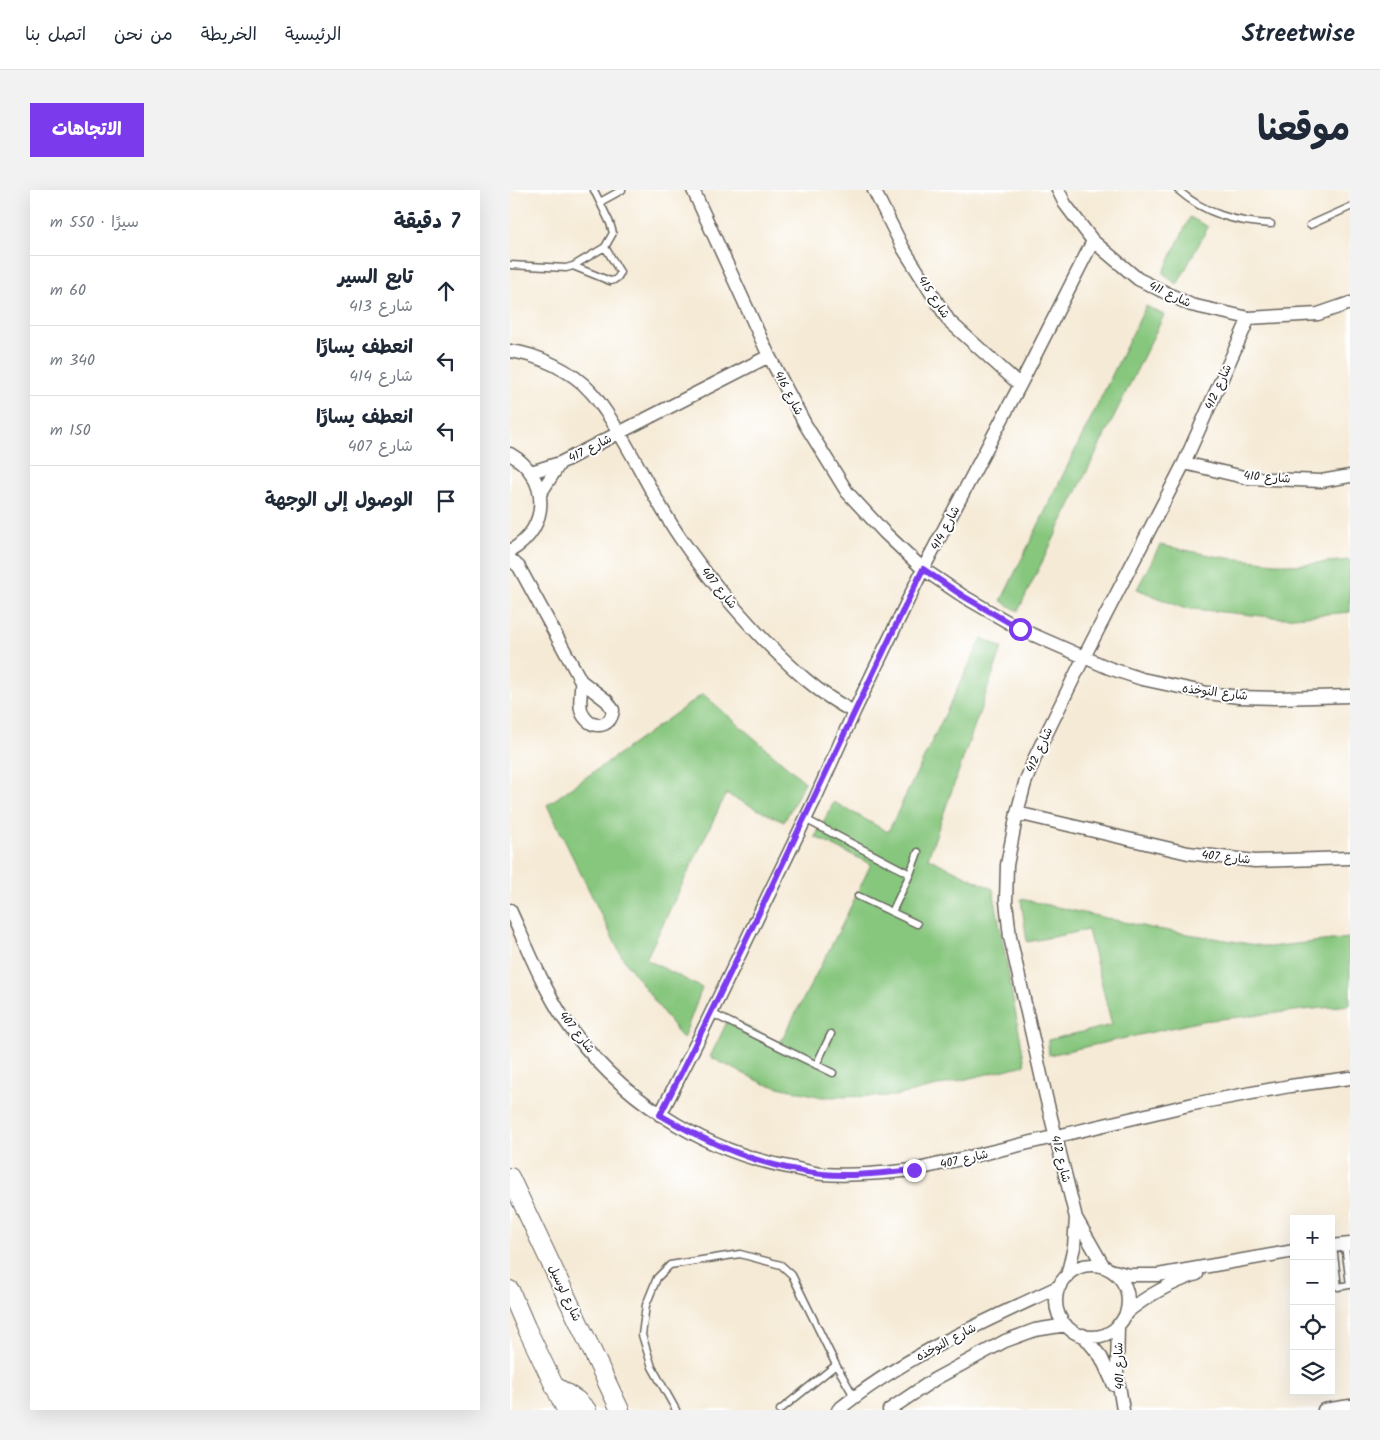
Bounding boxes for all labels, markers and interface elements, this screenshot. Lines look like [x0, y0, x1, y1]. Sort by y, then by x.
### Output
text: Streetwise [1242, 15, 1355, 54]
text: اتصل بنا [25, 21, 86, 50]
text: من نحن [114, 21, 173, 50]
text: الخريطة [201, 21, 257, 50]
text: الرئيسية [285, 21, 341, 50]
button: الاتجاهات [30, 103, 144, 157]
text: موقعنا [1257, 103, 1350, 159]
text: 7 دقيقة [394, 206, 460, 239]
text: سيرًا · 550 m [50, 210, 139, 235]
text: تابع السير [338, 263, 413, 293]
street label: شارع 415 [913, 272, 955, 322]
street label: شارع 411 [1145, 276, 1194, 313]
icon: ahead [432, 277, 460, 305]
text: 60 m [50, 278, 86, 303]
text: شارع 413 [349, 294, 413, 319]
text: انعطف يسارًا [316, 333, 413, 363]
icon: left [432, 347, 460, 375]
text: 340 m [50, 348, 95, 373]
street label: شارع 412 [1200, 361, 1237, 413]
text: شارع 414 [349, 364, 413, 389]
street label: شارع 416 [769, 368, 808, 419]
text: انعطف يسارًا [316, 403, 413, 433]
icon: left [432, 417, 460, 445]
text: 150 m [50, 418, 91, 443]
street label: شارع 417 [565, 429, 615, 468]
text: شارع 407 [348, 434, 413, 459]
street label: شارع 410 [1243, 466, 1291, 489]
text: الوصول إلى الوجهة [265, 486, 413, 516]
icon: arrive [432, 487, 460, 515]
street label: شارع 414 [926, 503, 965, 554]
street label: شارع 407 [696, 563, 741, 613]
route start [1009, 618, 1032, 641]
street label: شارع النوخذه [1181, 679, 1249, 706]
street label: شارع 412 [1021, 724, 1058, 776]
street label: شارع 407 [1201, 845, 1251, 870]
street label: شارع 407 [554, 1007, 599, 1057]
street label: شارع 412 [1045, 1133, 1076, 1185]
street label: شارع 407 [938, 1145, 990, 1174]
route end [903, 1159, 926, 1182]
map controls [1290, 1215, 1335, 1395]
button: + [1290, 1215, 1335, 1260]
button: − [1290, 1260, 1335, 1305]
street label: شارع لوسيل [543, 1262, 586, 1325]
button: locate [1290, 1305, 1335, 1350]
street label: شارع النوخذه [913, 1319, 980, 1366]
street label: شارع 401 [1109, 1342, 1130, 1390]
button: layers [1290, 1350, 1335, 1395]

